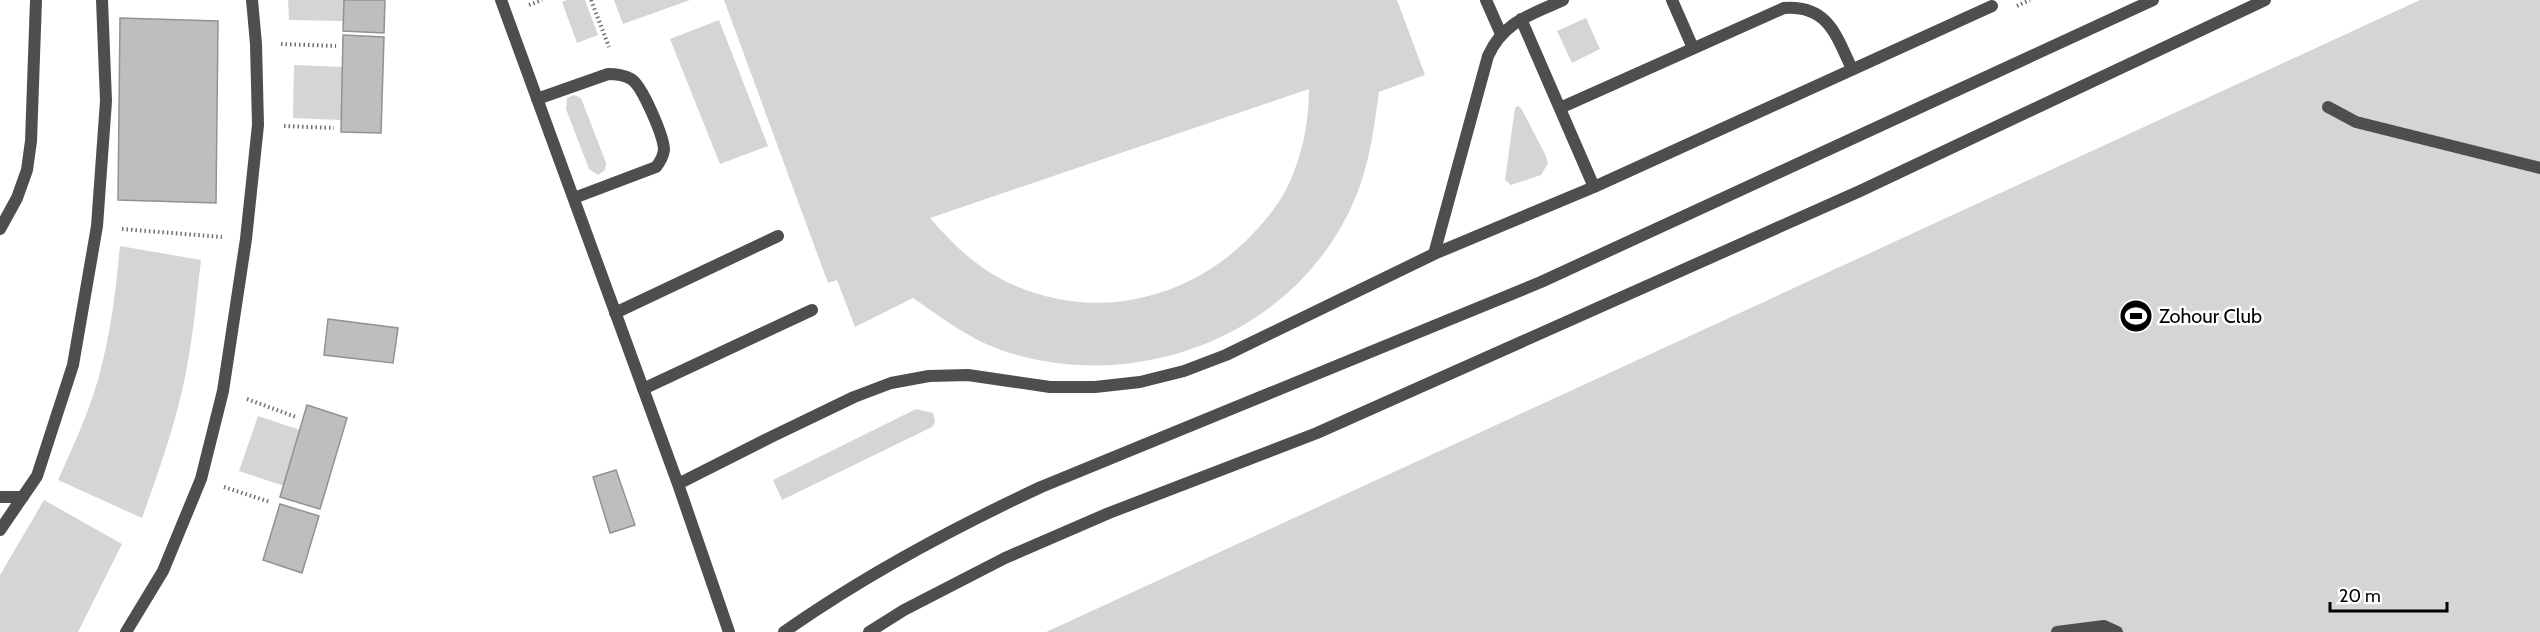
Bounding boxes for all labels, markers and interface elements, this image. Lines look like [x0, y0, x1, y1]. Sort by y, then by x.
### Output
sports icon: Zohour Club [2118, 298, 2154, 334]
place label: Zohour Club [2159, 304, 2262, 328]
scale bar [2330, 575, 2447, 613]
text: 20 m [2339, 585, 2381, 607]

